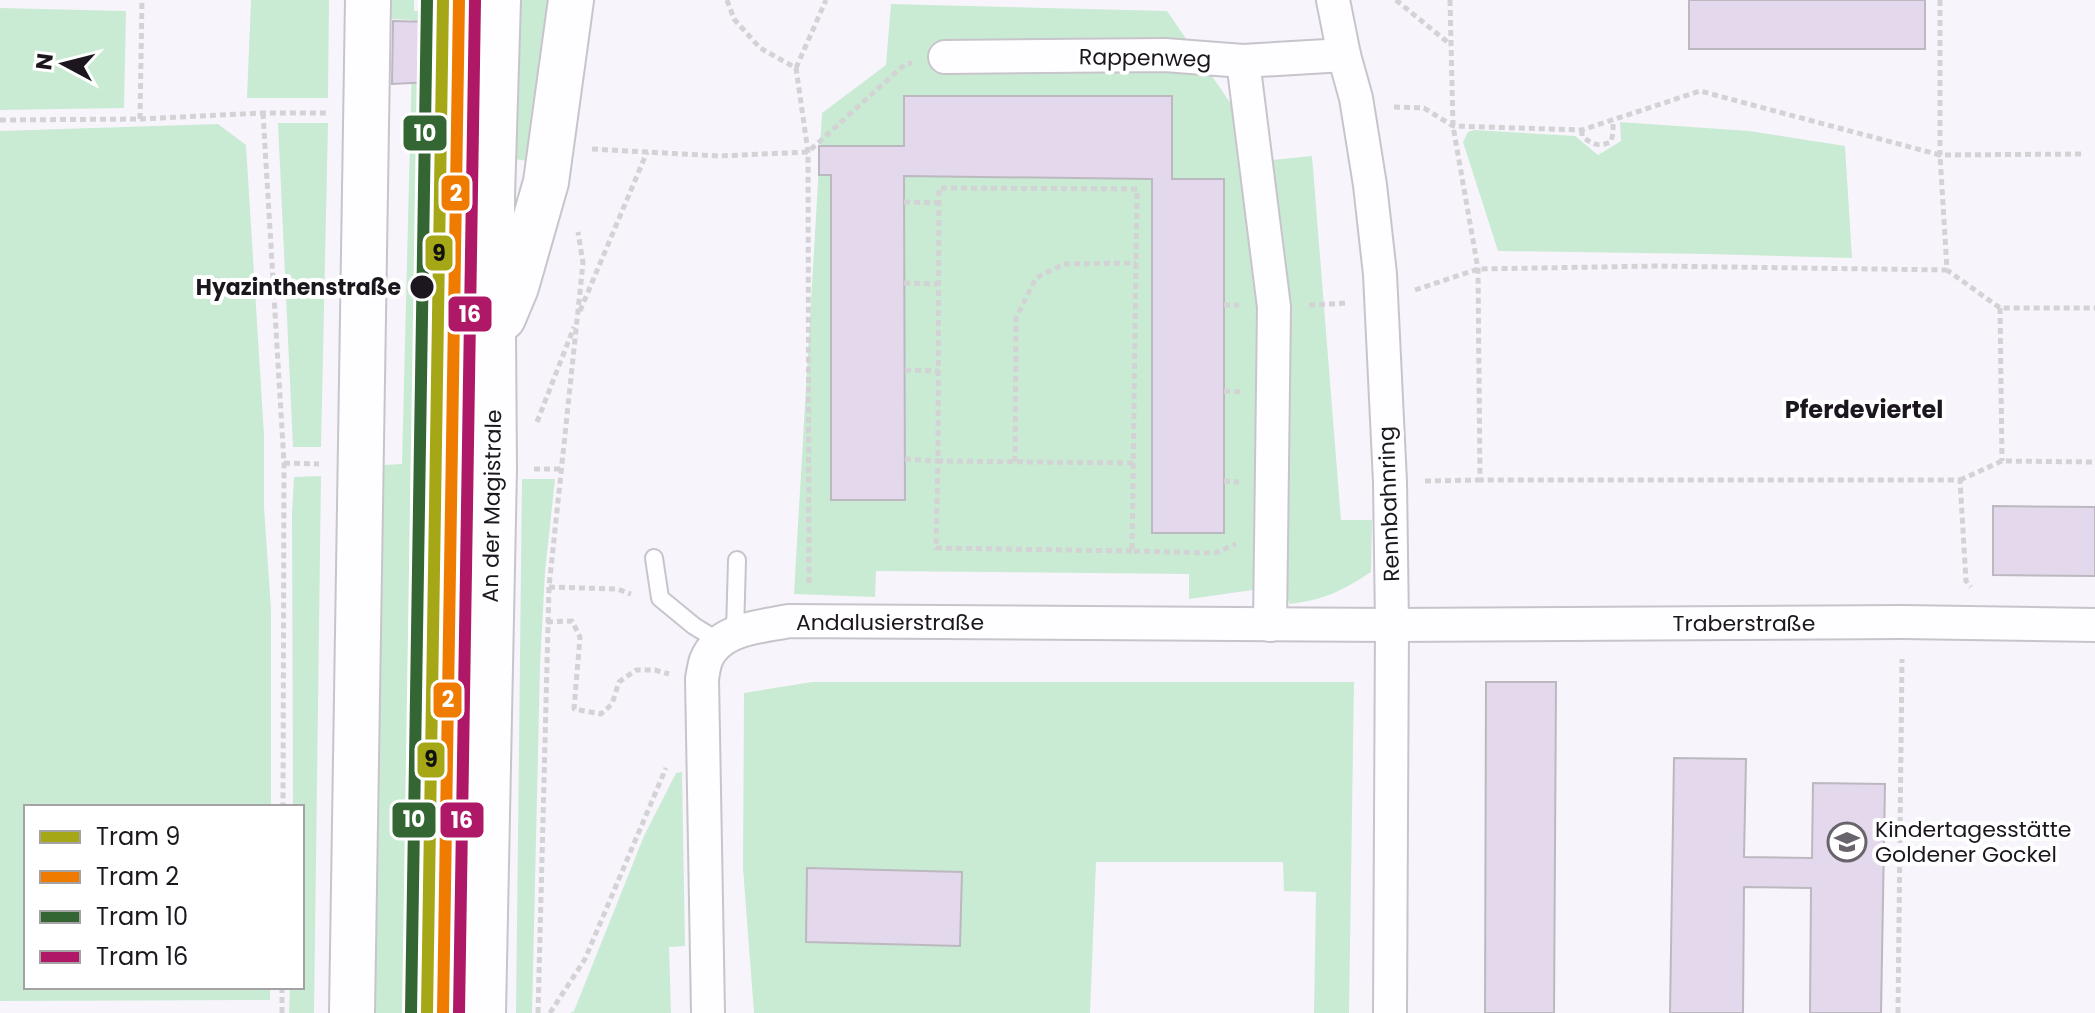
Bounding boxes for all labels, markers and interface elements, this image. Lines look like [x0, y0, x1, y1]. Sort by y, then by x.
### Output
north arrow [24, 24, 104, 104]
street label: Rappenweg [1079, 41, 1211, 75]
text: N [28, 52, 61, 72]
line badge: 10 [402, 114, 448, 152]
text: 10 [414, 118, 436, 149]
line badge: 2 [440, 174, 471, 212]
text: 2 [450, 178, 462, 209]
line badge: 9 [424, 234, 454, 272]
text: 9 [432, 238, 446, 269]
place label: Hyazinthenstraße [196, 272, 401, 303]
marker: Hyazinthenstraße [408, 273, 436, 301]
line badge: 16 [447, 295, 493, 333]
text: 16 [459, 299, 481, 330]
district label: Pferdeviertel [1785, 393, 1943, 426]
street label: An der Magistrale [475, 409, 509, 603]
street label: Rennbahnring [1371, 426, 1407, 582]
street label: Andalusierstraße [796, 607, 984, 638]
street label: Traberstraße [1673, 608, 1815, 639]
line badge: 2 [432, 681, 463, 719]
text: 2 [442, 684, 454, 715]
line badge: 9 [416, 741, 446, 779]
text: 9 [424, 744, 438, 775]
line badge: 10 [391, 801, 437, 839]
line badge: 16 [439, 801, 485, 839]
text: 10 [403, 804, 425, 835]
legend [24, 805, 304, 989]
text: 16 [451, 805, 473, 836]
place label: Kindertagesstätte Goldener Gockel [1875, 814, 2071, 870]
text: Tram 9 [96, 820, 180, 853]
school or university icon: Kindertagesstätte Goldener Gockel [1826, 821, 1868, 863]
text: Tram 2 [96, 860, 179, 893]
text: Tram 10 [96, 900, 188, 933]
text: Tram 16 [96, 940, 188, 973]

